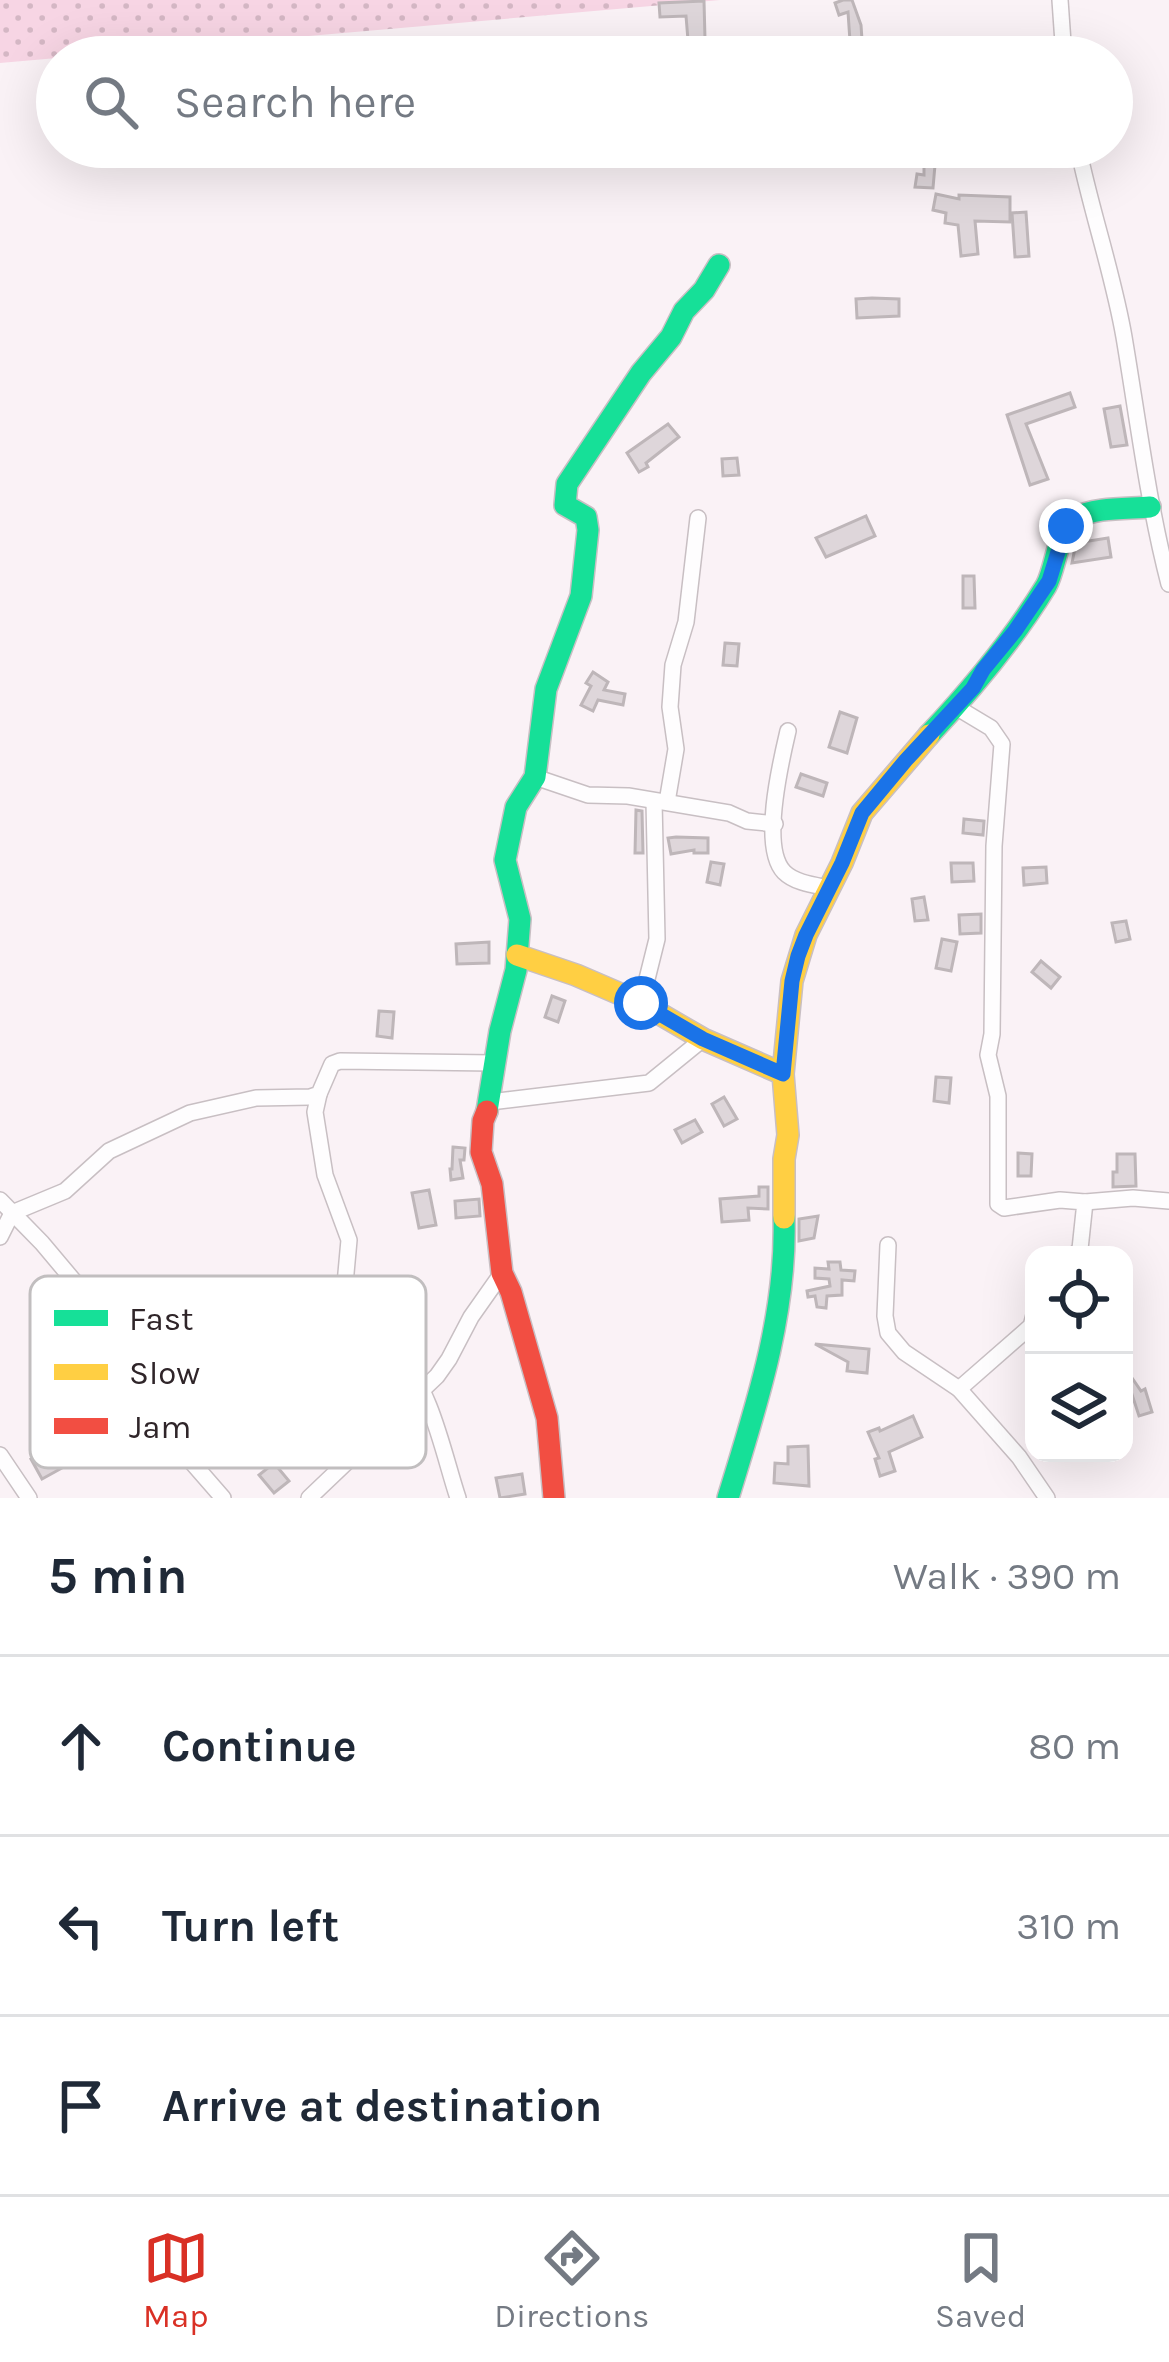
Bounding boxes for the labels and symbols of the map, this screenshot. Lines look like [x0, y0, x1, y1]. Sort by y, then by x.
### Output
route end [1039, 499, 1093, 553]
route start [614, 976, 668, 1030]
legend [30, 1276, 426, 1468]
text: Fast [129, 1300, 193, 1338]
text: Slow [129, 1354, 200, 1392]
text: Jam [129, 1408, 191, 1446]

